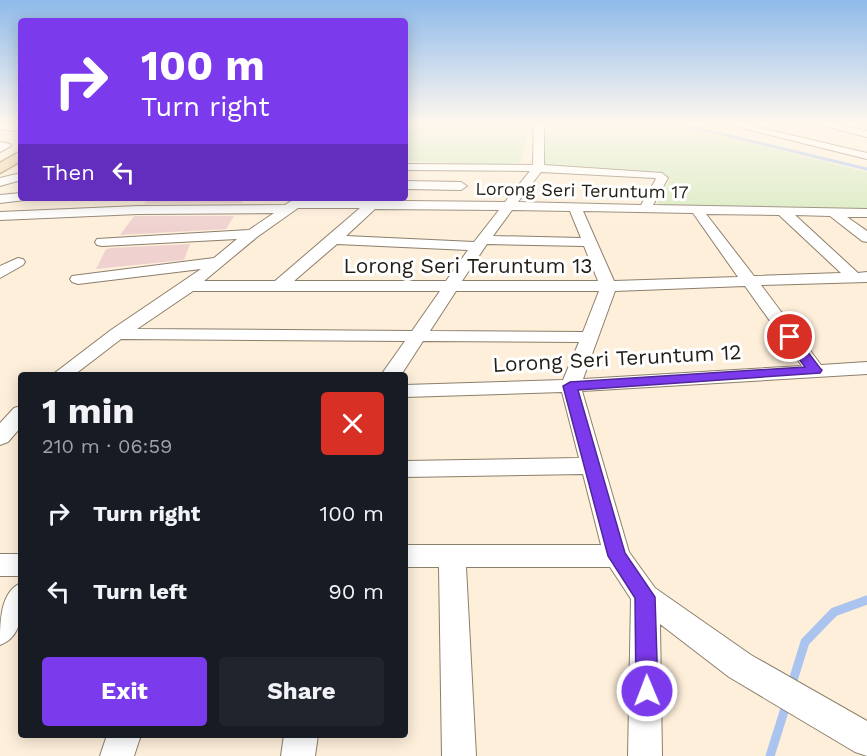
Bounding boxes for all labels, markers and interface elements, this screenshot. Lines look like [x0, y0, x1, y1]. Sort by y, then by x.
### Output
text: 100 m [141, 41, 265, 90]
icon: right [42, 42, 120, 120]
text: Turn right [141, 91, 270, 123]
icon: left [107, 156, 140, 189]
text: Then [42, 160, 95, 185]
street label: Lorong Seri Teruntum 17 [475, 178, 689, 202]
street label: Lorong Seri Teruntum 13 [343, 253, 593, 278]
pin [764, 311, 815, 362]
icon: arrive [773, 320, 806, 353]
street label: Lorong Seri Teruntum 12 [492, 339, 742, 377]
text: 1 min [42, 390, 134, 432]
button: close [321, 392, 384, 455]
text: 210 m · 06:59 [42, 434, 172, 458]
icon: right [42, 497, 75, 530]
text: Turn right [93, 501, 200, 526]
text: 100 m [320, 501, 384, 526]
icon: left [42, 575, 75, 608]
text: Turn left [93, 579, 187, 604]
text: 90 m [328, 579, 384, 604]
button: Exit [42, 657, 207, 726]
button: Share [219, 657, 384, 726]
position arrow [615, 659, 679, 723]

